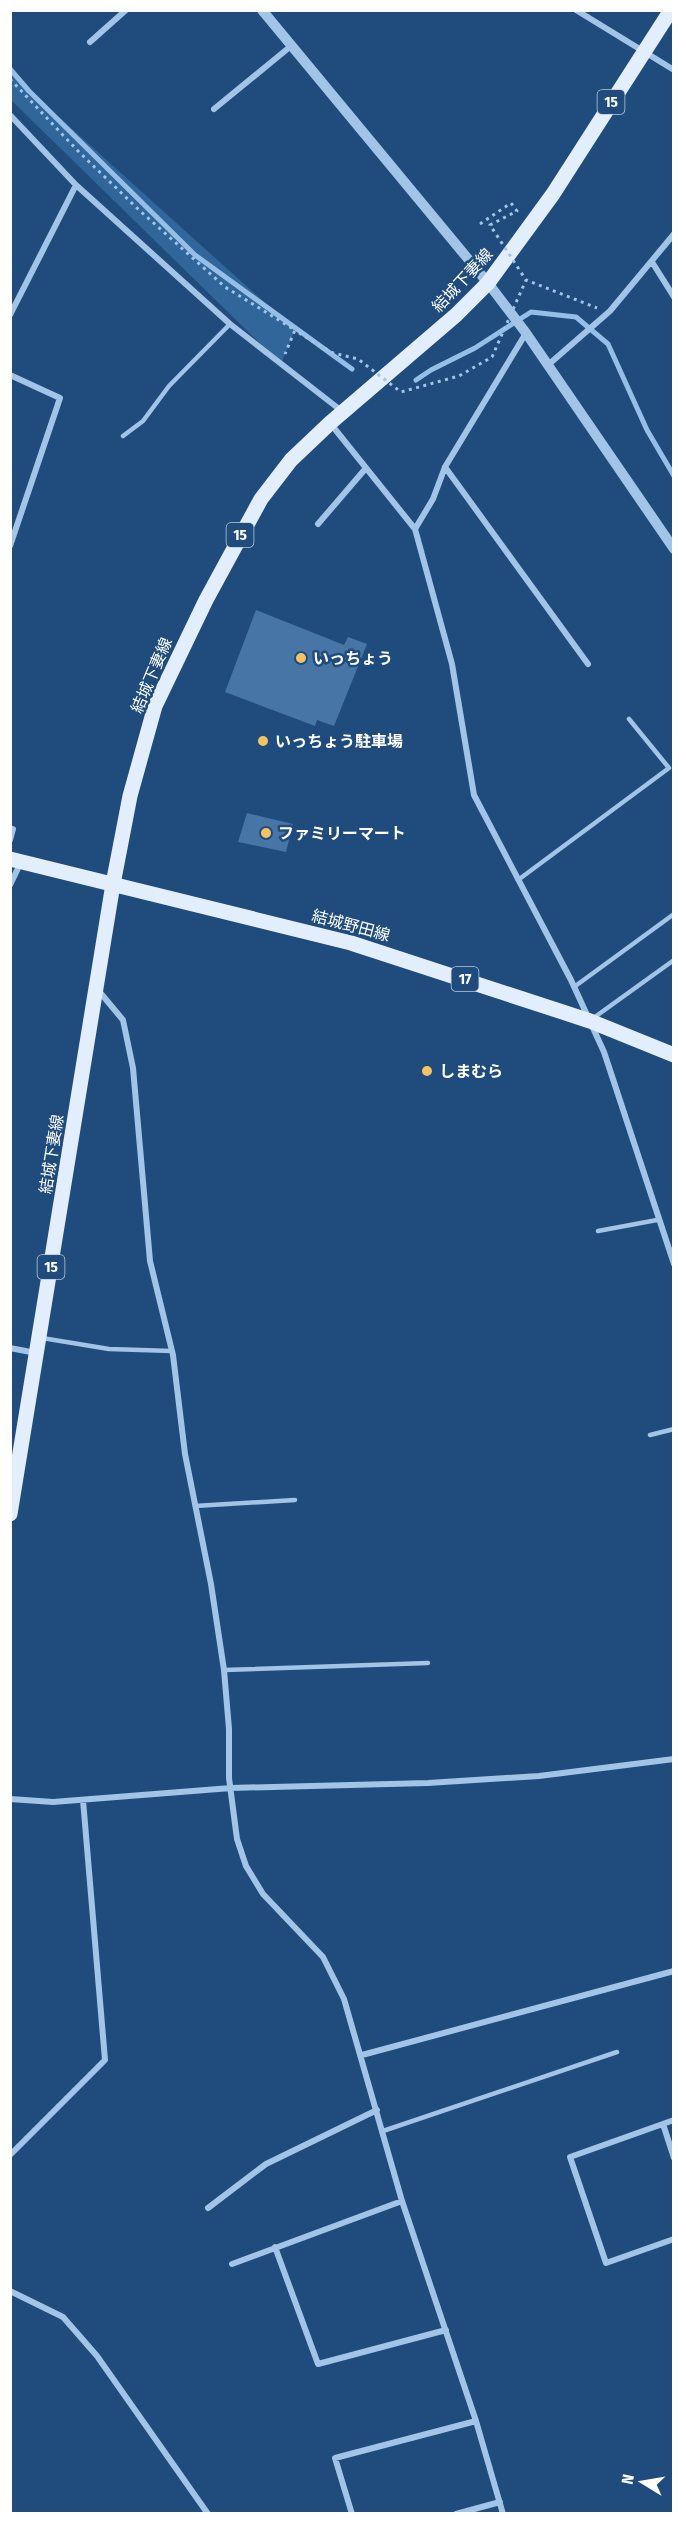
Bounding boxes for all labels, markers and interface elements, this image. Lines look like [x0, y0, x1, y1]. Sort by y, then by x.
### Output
road number: 15 [598, 90, 624, 114]
street label: 結城下妻線 [428, 245, 497, 316]
road number: 15 [226, 523, 254, 547]
street label: 結城下妻線 [127, 635, 176, 716]
place label: いっちょう [313, 649, 393, 668]
marker: いっちょう [294, 651, 308, 665]
place label: いっちょう駐車場 [275, 732, 403, 751]
marker: いっちょう駐車場 [256, 734, 270, 748]
place label: ファミリーマート [278, 824, 406, 843]
marker: ファミリーマート [259, 826, 273, 840]
street label: 結城野田線 [310, 906, 392, 945]
road number: 17 [452, 967, 478, 991]
place label: しまむら [439, 1062, 503, 1081]
marker: しまむら [420, 1064, 434, 1078]
street label: 結城下妻線 [36, 1113, 67, 1195]
road number: 15 [38, 1255, 64, 1279]
north arrow [612, 2452, 672, 2512]
text: N [618, 2473, 638, 2486]

